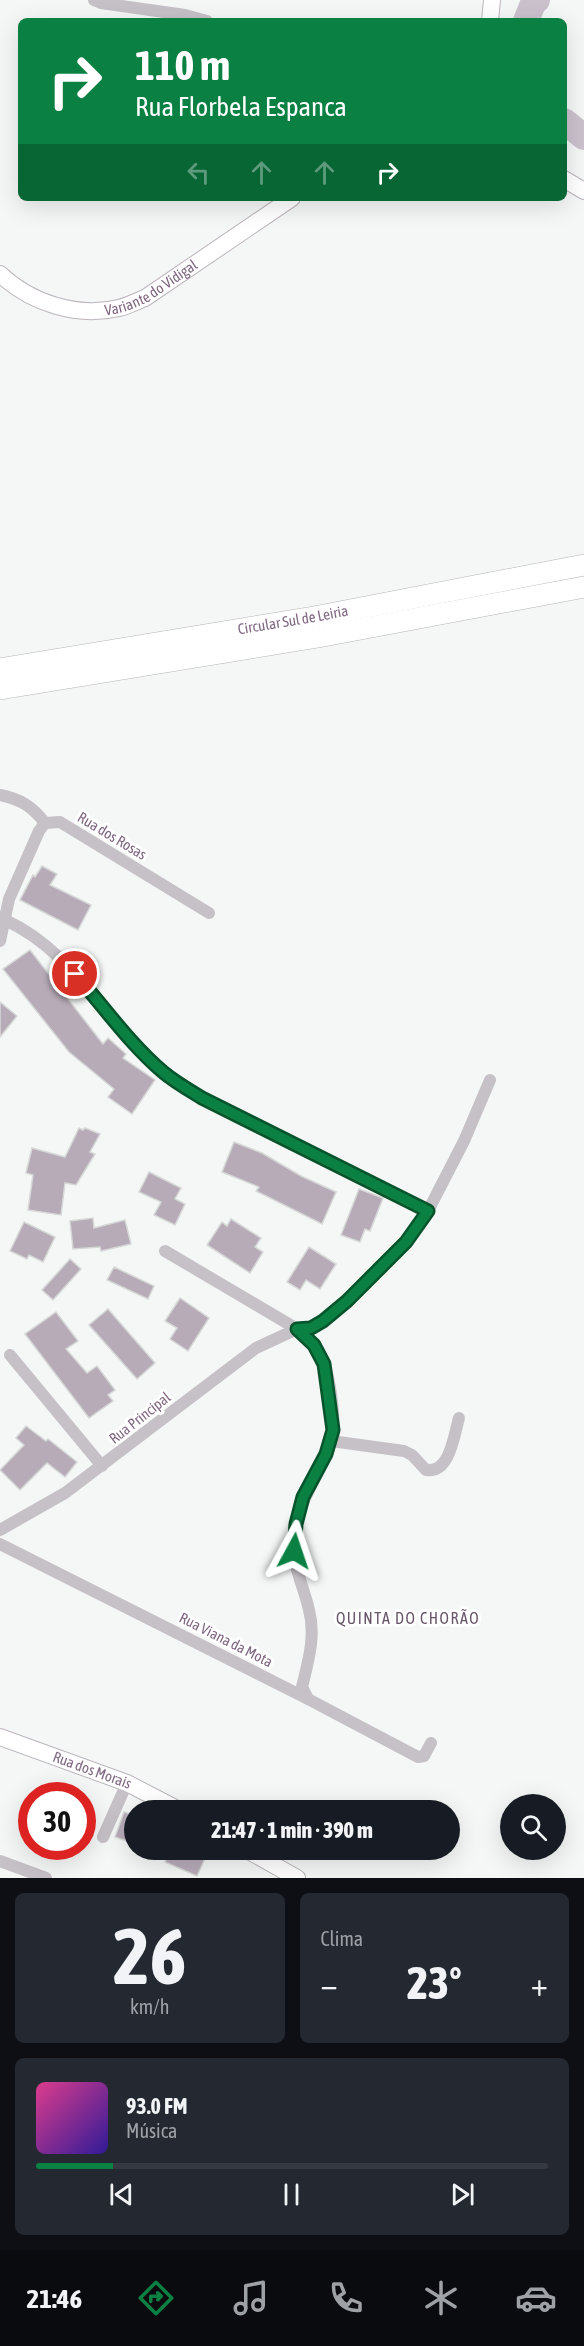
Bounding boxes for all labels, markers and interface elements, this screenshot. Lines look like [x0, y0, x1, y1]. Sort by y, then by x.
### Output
text: 110 m [135, 41, 230, 89]
icon: right [36, 42, 114, 120]
text: Rua Florbela Espanca [135, 91, 347, 122]
icon: left [182, 156, 215, 189]
icon: ahead [245, 156, 278, 189]
icon: ahead [308, 156, 341, 189]
icon: right [371, 156, 404, 189]
street label: Variante do Vidigal [103, 256, 200, 318]
street label: Circular Sul de Leiria [237, 602, 349, 637]
street label: Rua dos Rosas [75, 808, 150, 863]
pin [49, 948, 100, 999]
icon: arrive [58, 957, 91, 990]
street label: Rua Principal [106, 1388, 174, 1447]
position arrow [262, 1519, 326, 1583]
street label: Rua Viana da Mota [177, 1609, 276, 1670]
district label: QUINTA DO CHORÃO [336, 1609, 480, 1627]
street label: Rua dos Morais [51, 1748, 135, 1792]
speed limit sign: 30 [18, 1782, 96, 1860]
map controls [500, 1794, 566, 1860]
button: search [500, 1794, 566, 1860]
text: 21:47 · 1 min · 390 m [211, 1817, 373, 1843]
text: 26 [113, 1911, 186, 2001]
text: Clima [321, 1927, 363, 1950]
text: 23° [407, 1957, 462, 2009]
text: − [321, 1965, 338, 2003]
text: + [531, 1965, 548, 2003]
text: km/h [130, 1995, 170, 2018]
text: 93.0 FM [126, 2093, 188, 2119]
text: Música [126, 2119, 177, 2142]
icon: previous [105, 2178, 138, 2211]
icon: pause [275, 2178, 308, 2211]
icon: next [446, 2178, 479, 2211]
icon: directions [135, 2277, 177, 2319]
icon: music [230, 2277, 272, 2319]
icon: phone [325, 2277, 367, 2319]
icon: climate [420, 2277, 462, 2319]
icon: car [515, 2277, 557, 2319]
text: 21:46 [27, 2283, 82, 2314]

